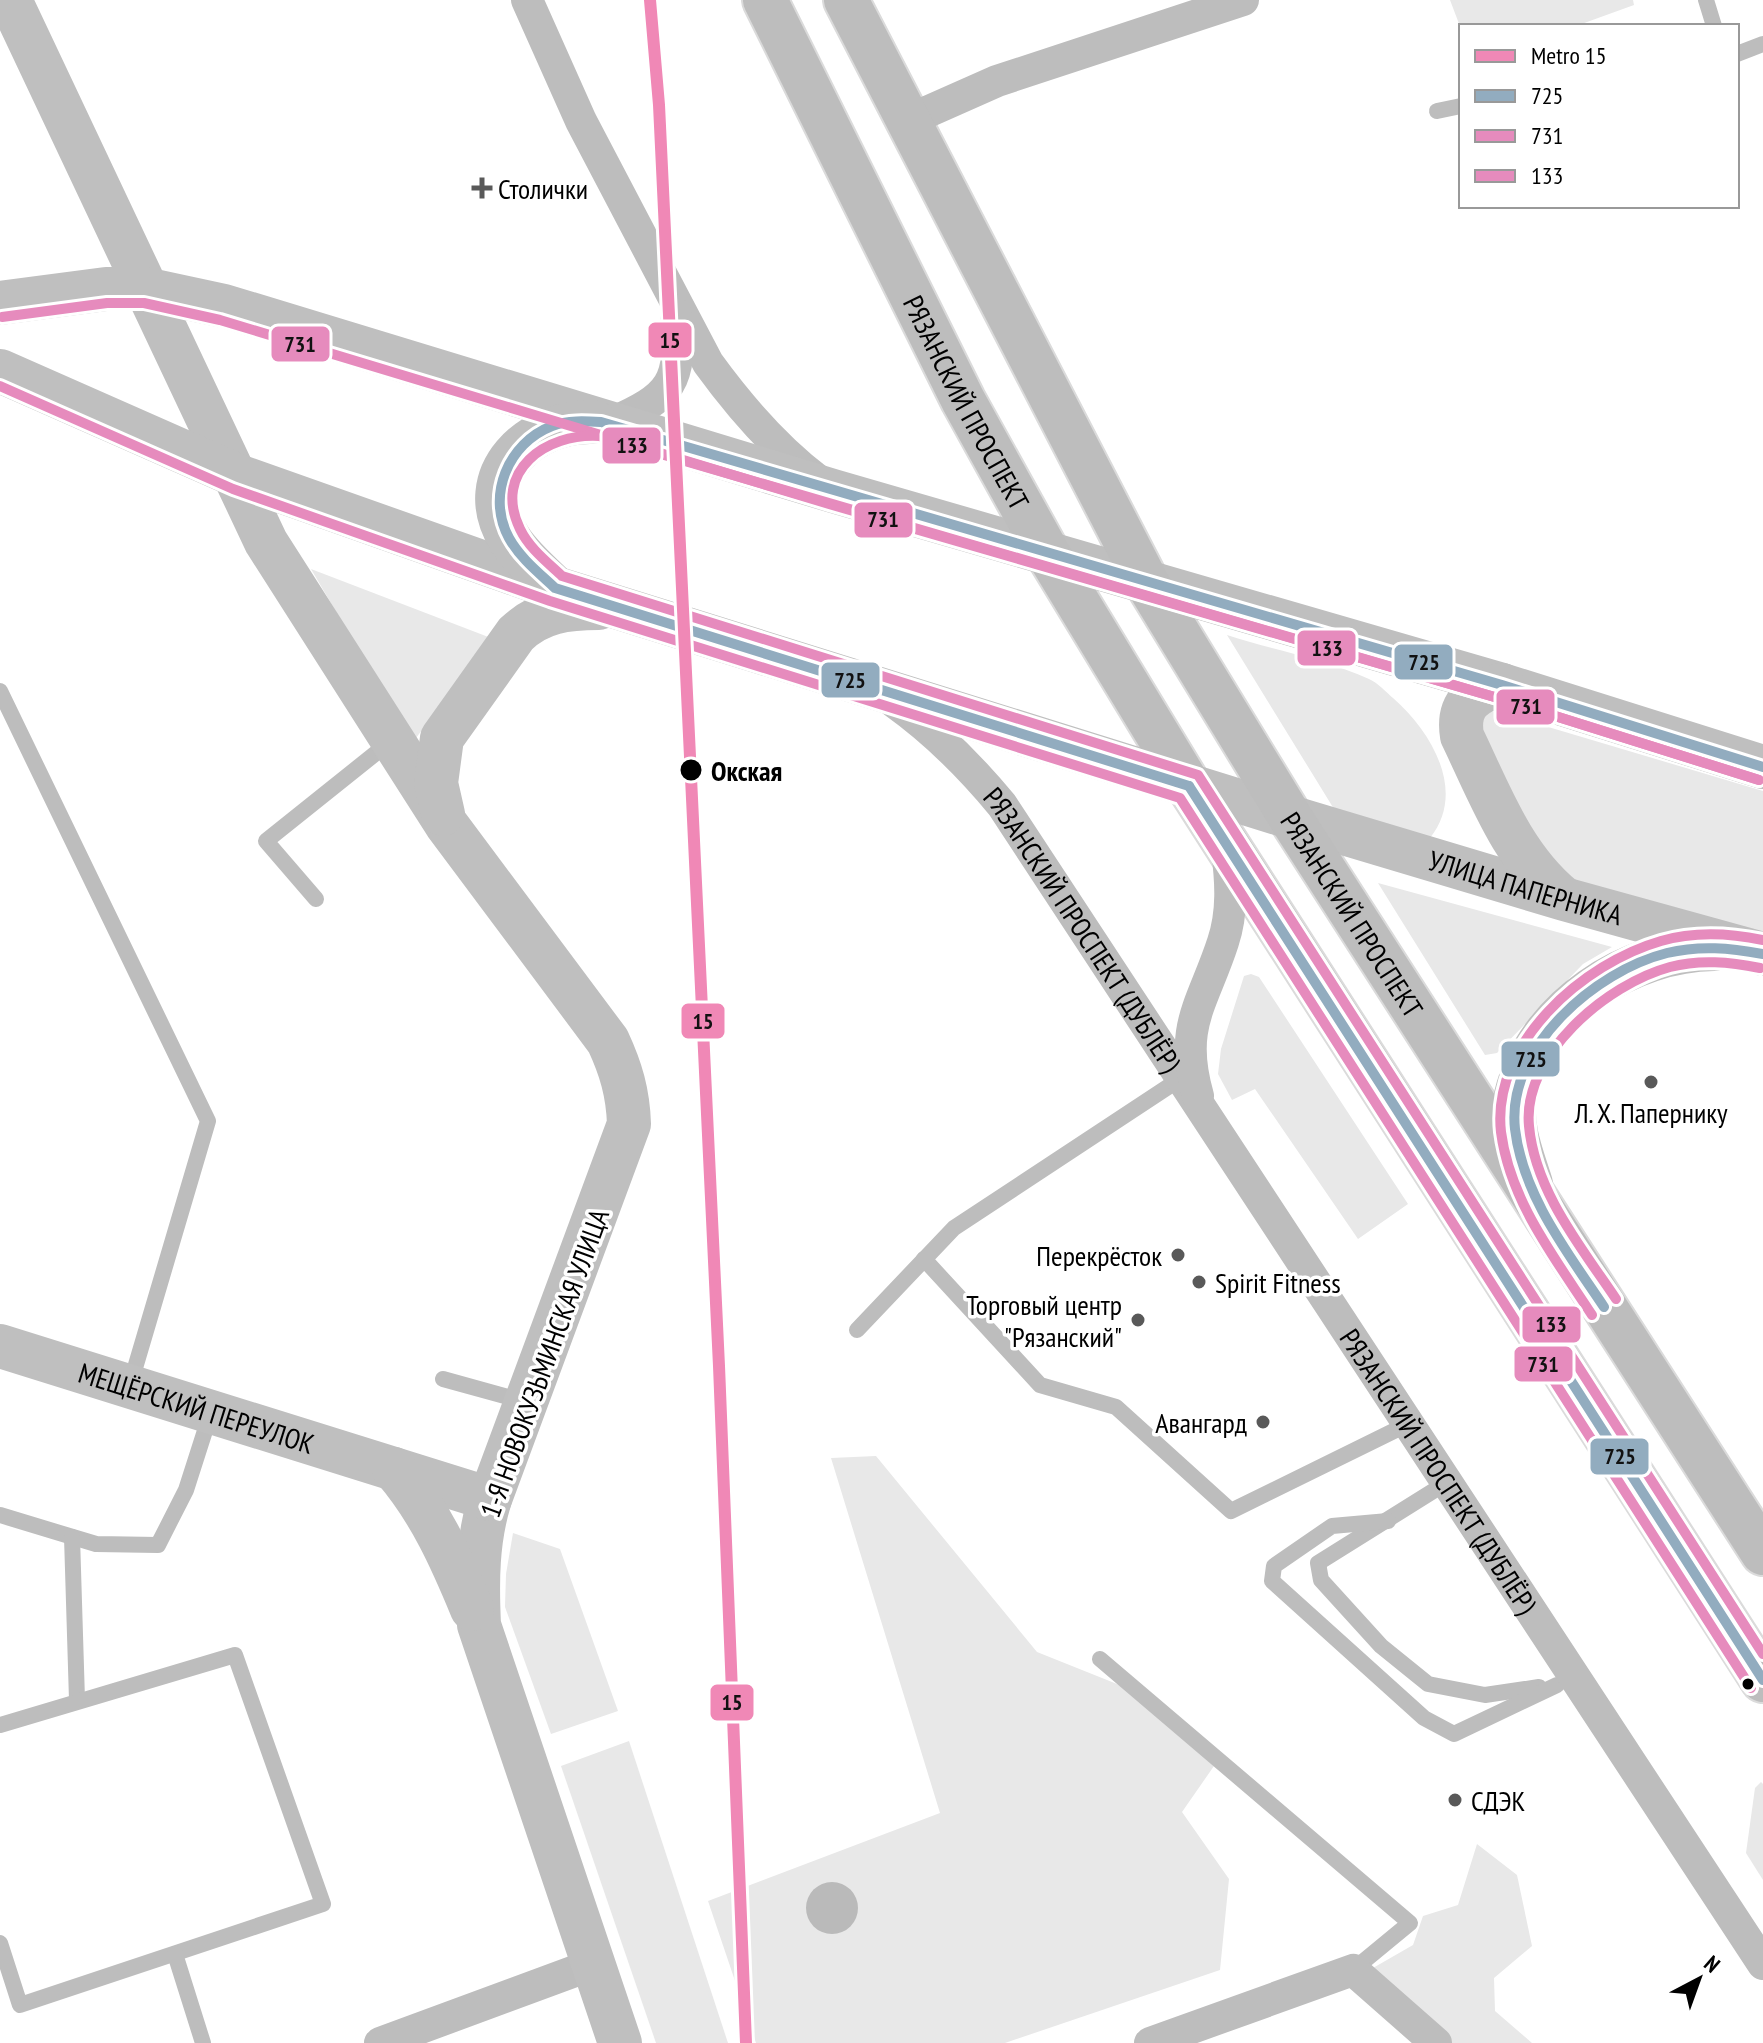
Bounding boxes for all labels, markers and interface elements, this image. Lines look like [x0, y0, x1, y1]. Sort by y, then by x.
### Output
legend [1459, 24, 1739, 208]
text: Metro 15 [1531, 40, 1606, 71]
text: 725 [1531, 80, 1563, 111]
text: 731 [1531, 120, 1563, 151]
text: 133 [1531, 160, 1563, 191]
place label: Столички [498, 170, 588, 207]
marker: Столички [473, 179, 491, 197]
street label: РЯЗАНСКИЙ ПРОСПЕКТ [895, 289, 1038, 516]
line badge: 15 [647, 321, 693, 359]
line badge: 731 [270, 325, 331, 363]
text: 15 [659, 326, 681, 354]
text: 731 [284, 330, 316, 358]
line badge: 133 [601, 426, 662, 465]
text: 133 [616, 431, 648, 459]
line badge: 731 [853, 501, 914, 539]
text: 731 [867, 505, 899, 533]
line badge: 133 [1296, 629, 1357, 667]
text: 133 [1311, 634, 1343, 662]
line badge: 725 [1393, 643, 1454, 681]
text: 725 [1408, 648, 1440, 676]
line badge: 725 [820, 661, 881, 699]
text: 725 [834, 666, 866, 694]
line badge: 731 [1495, 688, 1556, 726]
text: 731 [1510, 692, 1542, 720]
place label: Окская [711, 752, 782, 789]
marker: Окская [678, 757, 704, 783]
street label: РЯЗАНСКИЙ ПРОСПЕКТ (ДУБЛЁР) [976, 779, 1191, 1079]
street label: РЯЗАНСКИЙ ПРОСПЕКТ [1273, 805, 1432, 1024]
street label: УЛИЦА ПАПЕРНИКА [1424, 841, 1627, 933]
line badge: 15 [680, 1002, 726, 1040]
text: 15 [692, 1007, 714, 1035]
line badge: 725 [1500, 1040, 1561, 1078]
text: 725 [1515, 1045, 1547, 1073]
marker: Л. Х. Папернику [1642, 1073, 1660, 1091]
place label: Л. Х. Папернику [1573, 1094, 1728, 1131]
street label: 1-Я НОВОКУЗЬМИНСКАЯ УЛИЦА [471, 1203, 617, 1522]
place label: Перекрёсток [1036, 1237, 1162, 1274]
marker: Перекрёсток [1169, 1246, 1187, 1264]
place label: Spirit Fitness [1215, 1264, 1341, 1301]
marker: Spirit Fitness [1190, 1273, 1208, 1291]
place label: Торговый центр "Рязанский" [966, 1286, 1122, 1355]
line badge: 133 [1521, 1305, 1582, 1344]
text: 133 [1535, 1310, 1567, 1338]
marker: Торговый центр "Рязанский" [1129, 1311, 1147, 1329]
street label: РЯЗАНСКИЙ ПРОСПЕКТ (ДУБЛЁР) [1332, 1321, 1546, 1621]
line badge: 731 [1513, 1345, 1574, 1383]
text: 731 [1527, 1350, 1559, 1378]
street label: МЕЩЁРСКИЙ ПЕРЕУЛОК [74, 1353, 319, 1462]
place label: Авангард [1155, 1404, 1247, 1441]
marker: Авангард [1254, 1413, 1272, 1431]
line badge: 725 [1589, 1437, 1650, 1476]
text: 725 [1604, 1442, 1636, 1470]
unlabelled marker [1740, 1676, 1756, 1692]
line badge: 15 [709, 1683, 755, 1722]
text: 15 [721, 1688, 743, 1716]
place label: СДЭК [1471, 1782, 1526, 1819]
marker: СДЭК [1446, 1791, 1464, 1809]
north arrow [1659, 1939, 1739, 2019]
text: N [1698, 1949, 1726, 1978]

